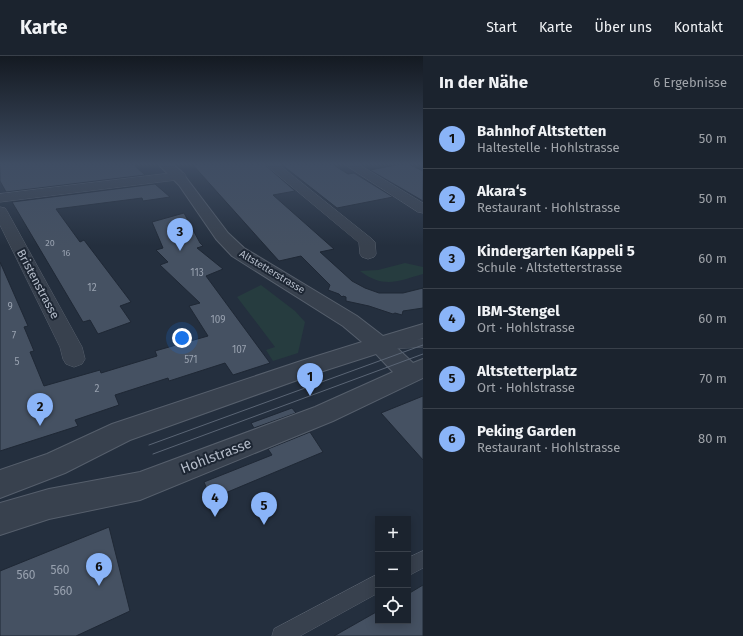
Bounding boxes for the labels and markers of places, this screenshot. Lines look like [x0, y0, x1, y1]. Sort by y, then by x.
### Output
pin: 3 [167, 218, 193, 251]
pin: 1 [297, 363, 323, 396]
pin: 2 [27, 393, 53, 426]
pin: 4 [202, 484, 228, 517]
pin: 5 [251, 492, 277, 525]
pin: 6 [86, 553, 112, 586]

